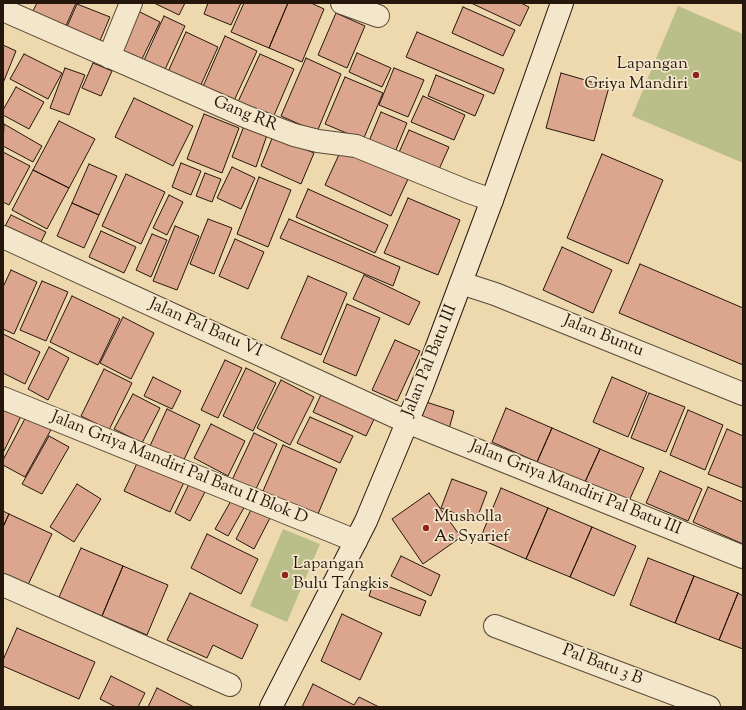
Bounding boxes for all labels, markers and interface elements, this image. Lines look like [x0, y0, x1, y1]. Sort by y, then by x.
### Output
place label: Lapangan Griya Mandiri [584, 55, 688, 95]
marker: Lapangan Griya Mandiri [691, 70, 701, 80]
street label: Gang RR [210, 93, 280, 137]
street label: Jalan Pal Batu VI [145, 295, 265, 363]
street label: Jalan Pal Batu III [399, 302, 463, 420]
street label: Jalan Buntu [560, 312, 646, 362]
street label: Jalan Griya Mandiri Pal Batu II Blok D [48, 408, 310, 530]
street label: Jalan Griya Mandiri Pal Batu III [466, 437, 684, 541]
place label: Musholla As Syarief [434, 508, 509, 548]
marker: Musholla As Syarief [421, 523, 431, 533]
place label: Lapangan Bulu Tangkis [293, 555, 389, 595]
marker: Lapangan Bulu Tangkis [280, 570, 290, 580]
street label: Pal Batu 3 B [559, 641, 645, 691]

